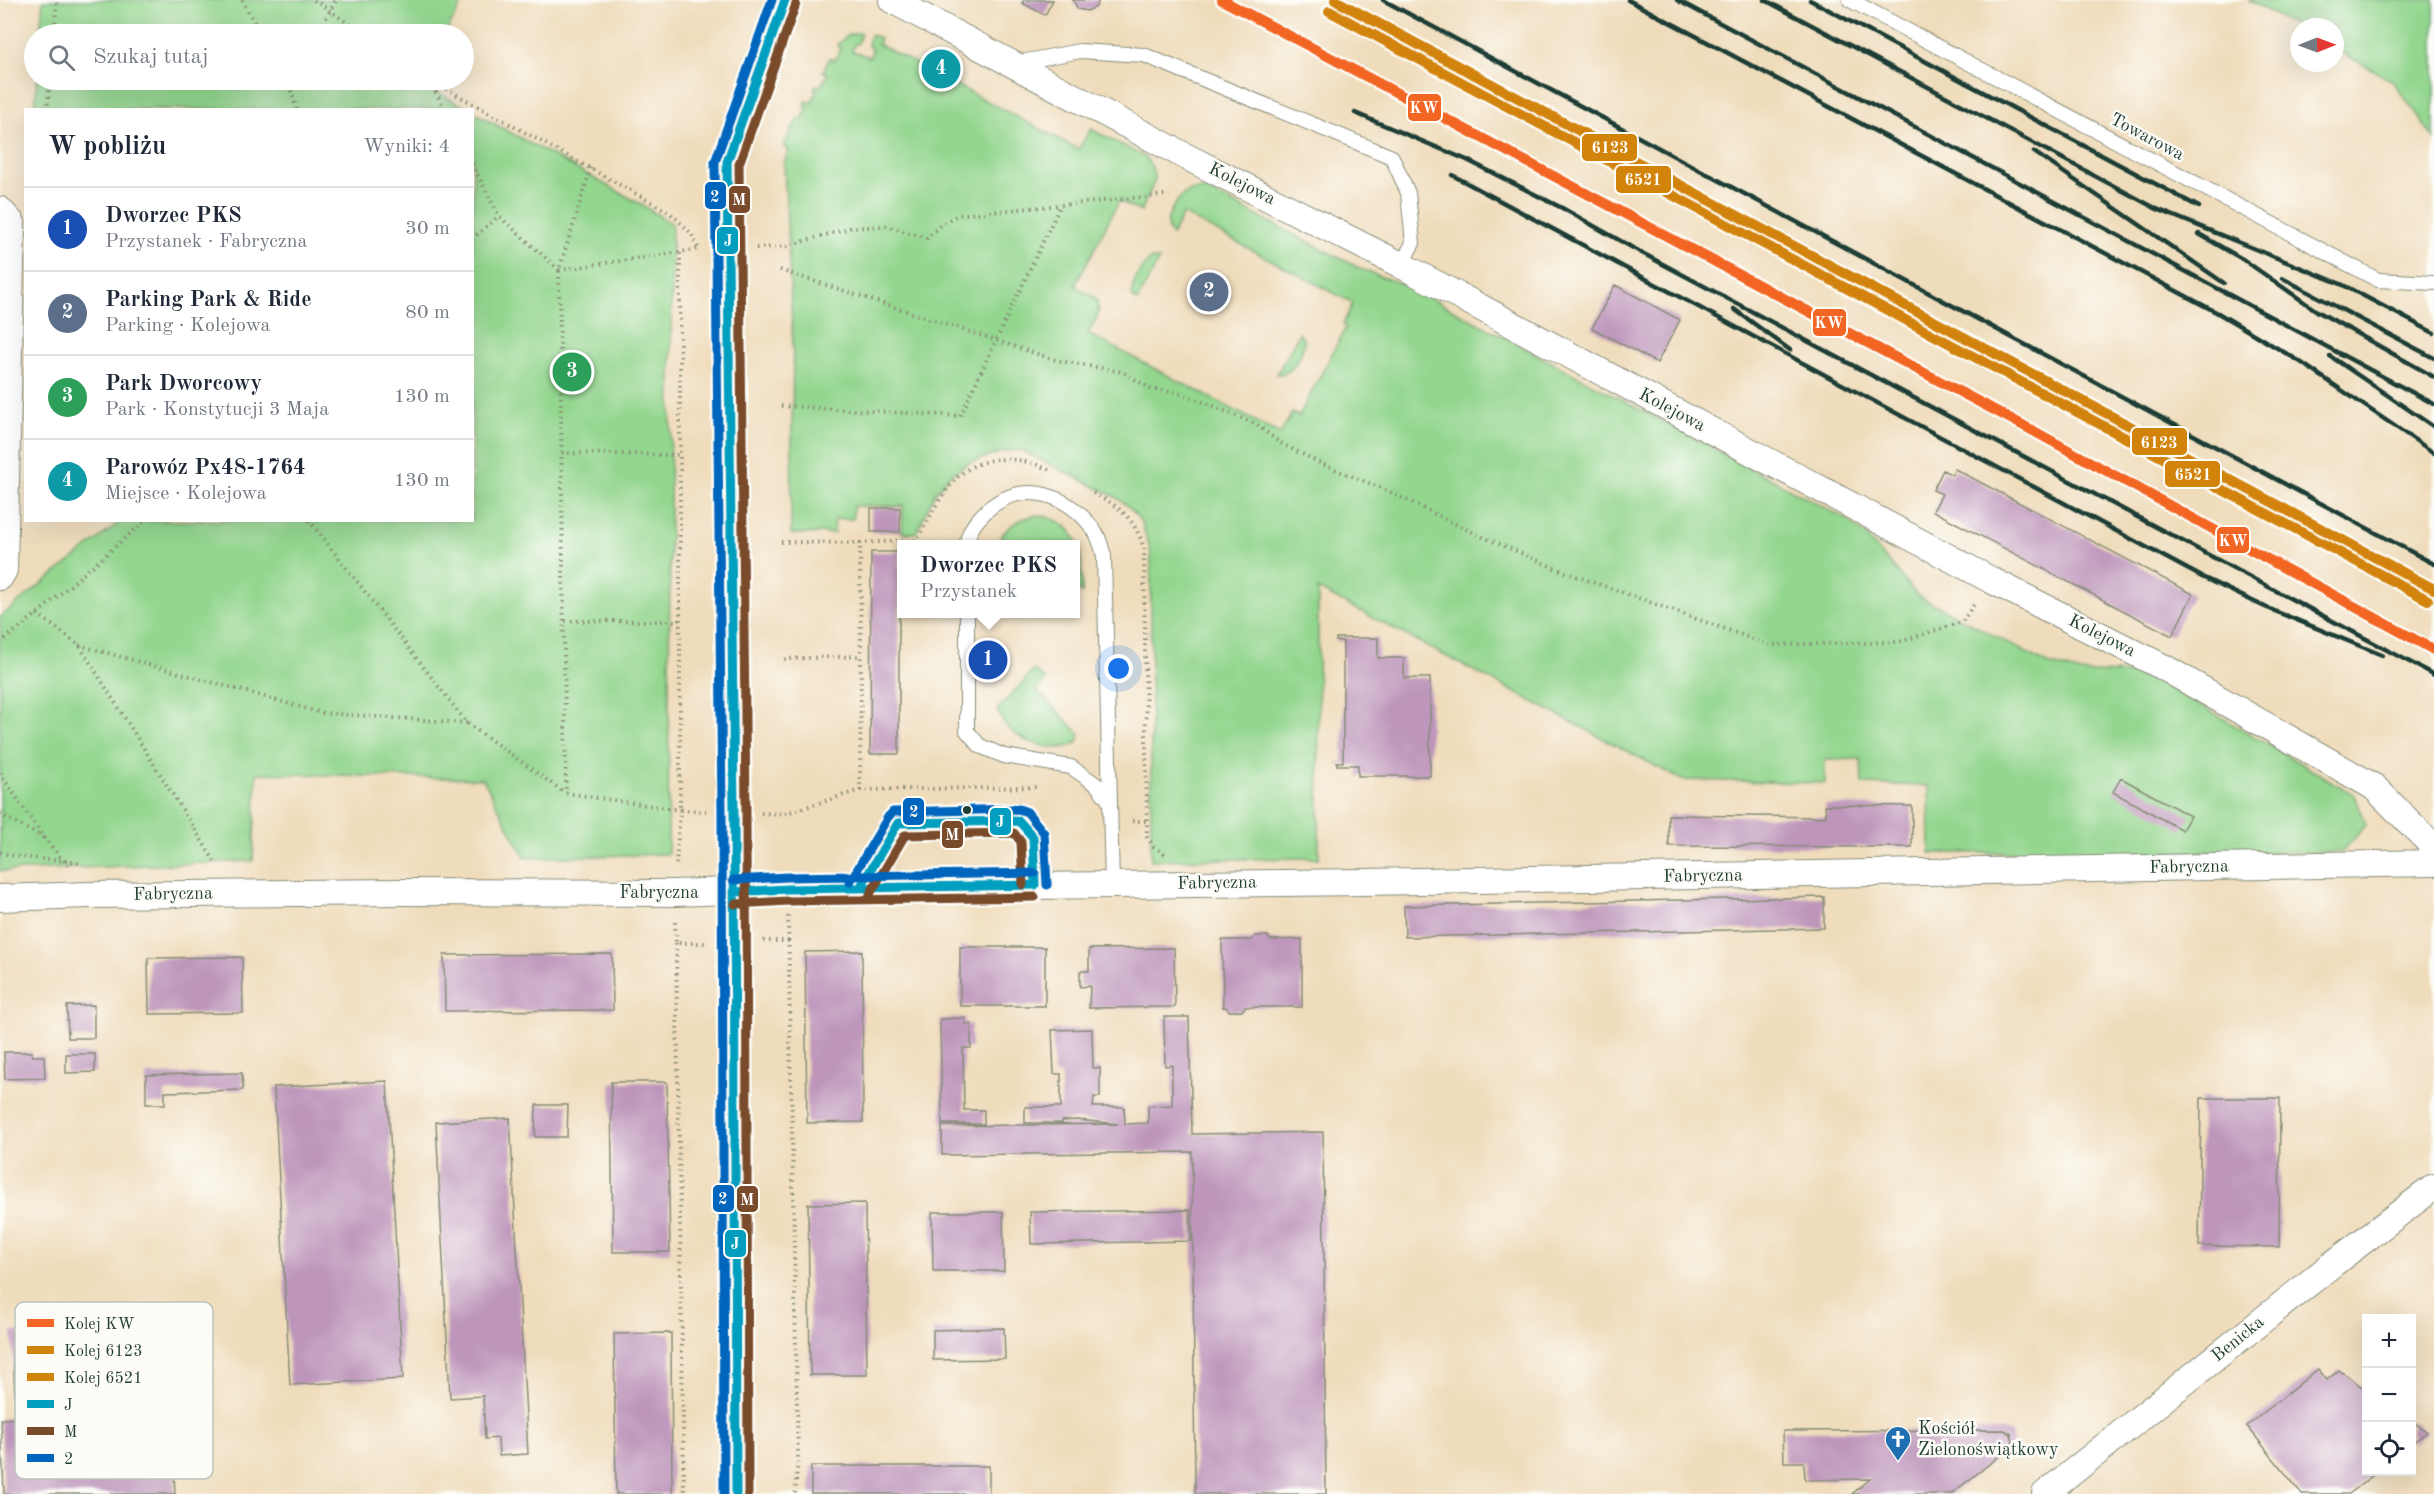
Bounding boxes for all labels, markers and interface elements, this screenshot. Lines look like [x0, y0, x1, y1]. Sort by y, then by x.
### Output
north arrow [2290, 18, 2344, 72]
search box [24, 24, 474, 90]
icon: search [45, 41, 78, 74]
text: Szukaj tutaj [93, 46, 209, 68]
pin: 4 [922, 46, 960, 92]
line badge: KW [1407, 93, 1442, 122]
text: KW [1409, 101, 1439, 117]
street label: Towarowa [2107, 110, 2187, 164]
line badge: 6123 [1581, 133, 1638, 162]
text: W pobliżu [48, 134, 166, 160]
text: Wyniki: 4 [363, 137, 450, 157]
text: 6123 [1591, 141, 1629, 157]
street label: Kolejowa [1206, 160, 1278, 208]
line badge: 6521 [1615, 165, 1672, 194]
text: 6521 [1624, 173, 1662, 189]
line badge: 2 [704, 181, 727, 210]
line badge: M [728, 185, 751, 214]
text: 2 [710, 190, 720, 206]
text: M [732, 193, 746, 209]
text: Dworzec PKS [105, 205, 242, 227]
text: 1 [62, 219, 73, 239]
text: 30 m [405, 219, 450, 239]
line badge: J [716, 226, 739, 255]
text: Przystanek · Fabryczna [105, 232, 307, 252]
text: J [724, 234, 733, 250]
pin: 2 [1190, 270, 1228, 314]
text: Parking Park & Ride [105, 289, 312, 311]
text: 2 [62, 303, 73, 323]
text: 80 m [405, 303, 450, 323]
line badge: KW [1812, 308, 1847, 337]
text: Parking · Kolejowa [105, 316, 270, 336]
text: KW [1814, 316, 1844, 332]
pin: 3 [552, 350, 592, 394]
text: Park Dworcowy [105, 373, 262, 395]
street label: Kolejowa [1636, 385, 1708, 435]
text: 3 [62, 387, 73, 407]
text: 130 m [394, 387, 450, 407]
text: Park · Konstytucji 3 Maja [105, 400, 329, 420]
line badge: 6123 [2131, 427, 2188, 456]
text: 6123 [2140, 436, 2178, 452]
text: Parowóz Px48-1764 [105, 457, 306, 479]
line badge: 6521 [2164, 460, 2221, 488]
text: 6521 [2174, 468, 2212, 484]
text: 4 [62, 471, 73, 491]
text: 130 m [394, 471, 450, 491]
text: Miejsce · Kolejowa [105, 484, 267, 504]
line badge: KW [2216, 526, 2250, 554]
text: KW [2218, 534, 2248, 550]
popup [897, 540, 1080, 618]
text: Dworzec PKS [920, 555, 1057, 577]
text: Przystanek [920, 582, 1017, 602]
street label: Kolejowa [2066, 612, 2138, 660]
pin: 1 [968, 638, 1008, 682]
your location [1104, 654, 1133, 683]
line badge: 2 [902, 797, 925, 826]
unlabelled marker [961, 804, 973, 816]
text: 2 [909, 805, 919, 821]
line badge: J [989, 807, 1012, 836]
text: J [996, 815, 1005, 831]
line badge: M [941, 820, 964, 849]
text: M [945, 828, 959, 844]
street label: Fabryczna [2149, 857, 2229, 877]
street label: Fabryczna [1663, 866, 1743, 886]
street label: Fabryczna [1177, 873, 1257, 893]
street label: Fabryczna [133, 884, 213, 904]
street label: Fabryczna [619, 884, 699, 902]
line badge: 2 [712, 1184, 735, 1213]
line badge: M [736, 1185, 759, 1213]
text: 2 [718, 1192, 728, 1208]
text: M [740, 1193, 754, 1209]
line badge: J [724, 1229, 747, 1258]
text: J [731, 1237, 740, 1253]
legend [15, 1302, 213, 1479]
street label: Benicka [2208, 1313, 2268, 1365]
map controls [2362, 1314, 2416, 1476]
button: + [2362, 1314, 2416, 1368]
text: Kolej KW [64, 1317, 135, 1333]
text: Kolej 6123 [64, 1344, 142, 1360]
button: − [2362, 1368, 2416, 1422]
text: Kolej 6521 [64, 1371, 142, 1387]
text: J [64, 1398, 73, 1414]
place label: Kościół Zielonoświątkowy [1918, 1420, 2059, 1459]
button: locate [2362, 1422, 2416, 1476]
church icon: Kościół Zielonoświątkowy [1883, 1424, 1913, 1462]
text: M [64, 1425, 77, 1441]
text: 2 [64, 1452, 73, 1468]

